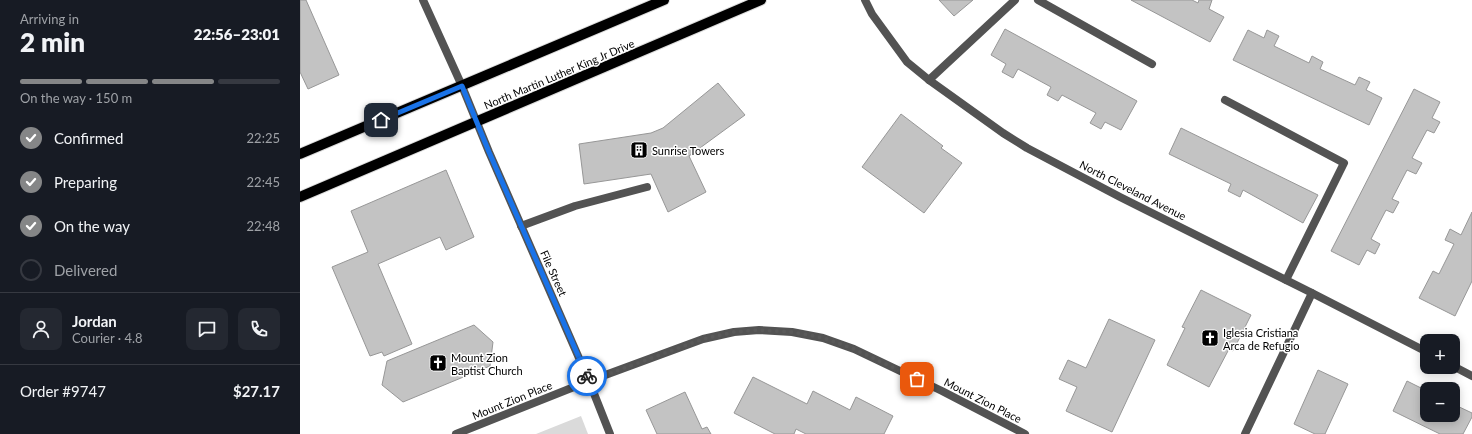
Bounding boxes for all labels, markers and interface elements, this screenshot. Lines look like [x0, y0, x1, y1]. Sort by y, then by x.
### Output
text: Arriving in [20, 11, 79, 27]
text: 22:56–23:01 [194, 25, 280, 43]
text: 2 min [20, 26, 85, 58]
street label: North Martin Luther King Jr Drive [482, 36, 636, 112]
text: On the way · 150 m [20, 90, 132, 106]
pin [364, 103, 398, 137]
icon: home [370, 109, 392, 131]
icon: check [20, 127, 42, 149]
text: Confirmed [54, 129, 123, 147]
text: 22:25 [247, 130, 280, 146]
building icon: Sunrise Towers [629, 140, 649, 160]
place label: Sunrise Towers [652, 144, 724, 157]
street label: North Cleveland Avenue [1078, 158, 1188, 223]
icon: check [20, 171, 42, 193]
text: Preparing [54, 173, 117, 191]
text: 22:45 [247, 174, 280, 190]
icon: check [20, 215, 42, 237]
text: On the way [54, 217, 130, 235]
text: 22:48 [247, 218, 280, 234]
street label: File Street [538, 248, 570, 298]
text: Delivered [54, 261, 117, 279]
button: person [20, 308, 62, 350]
button: chat [186, 308, 228, 350]
button: phone [238, 308, 280, 350]
text: Jordan [72, 312, 117, 330]
place label: Iglesia Cristiana Arca de Refugio [1223, 326, 1299, 352]
church icon: Iglesia Cristiana Arca de Refugio [1200, 328, 1220, 348]
text: Courier · 4.8 [72, 330, 143, 346]
map controls [1420, 334, 1460, 422]
button: + [1420, 334, 1460, 374]
place label: Mount Zion Baptist Church [451, 351, 523, 377]
church icon: Mount Zion Baptist Church [428, 353, 448, 373]
courier [567, 356, 607, 396]
pin [900, 362, 934, 396]
icon: bike [576, 365, 598, 387]
icon: bag [906, 368, 928, 390]
street label: Mount Zion Place [942, 375, 1024, 425]
street label: Mount Zion Place [470, 378, 554, 422]
text: Order #9747 [20, 382, 106, 400]
text: $27.17 [233, 382, 280, 400]
button: − [1420, 382, 1460, 422]

